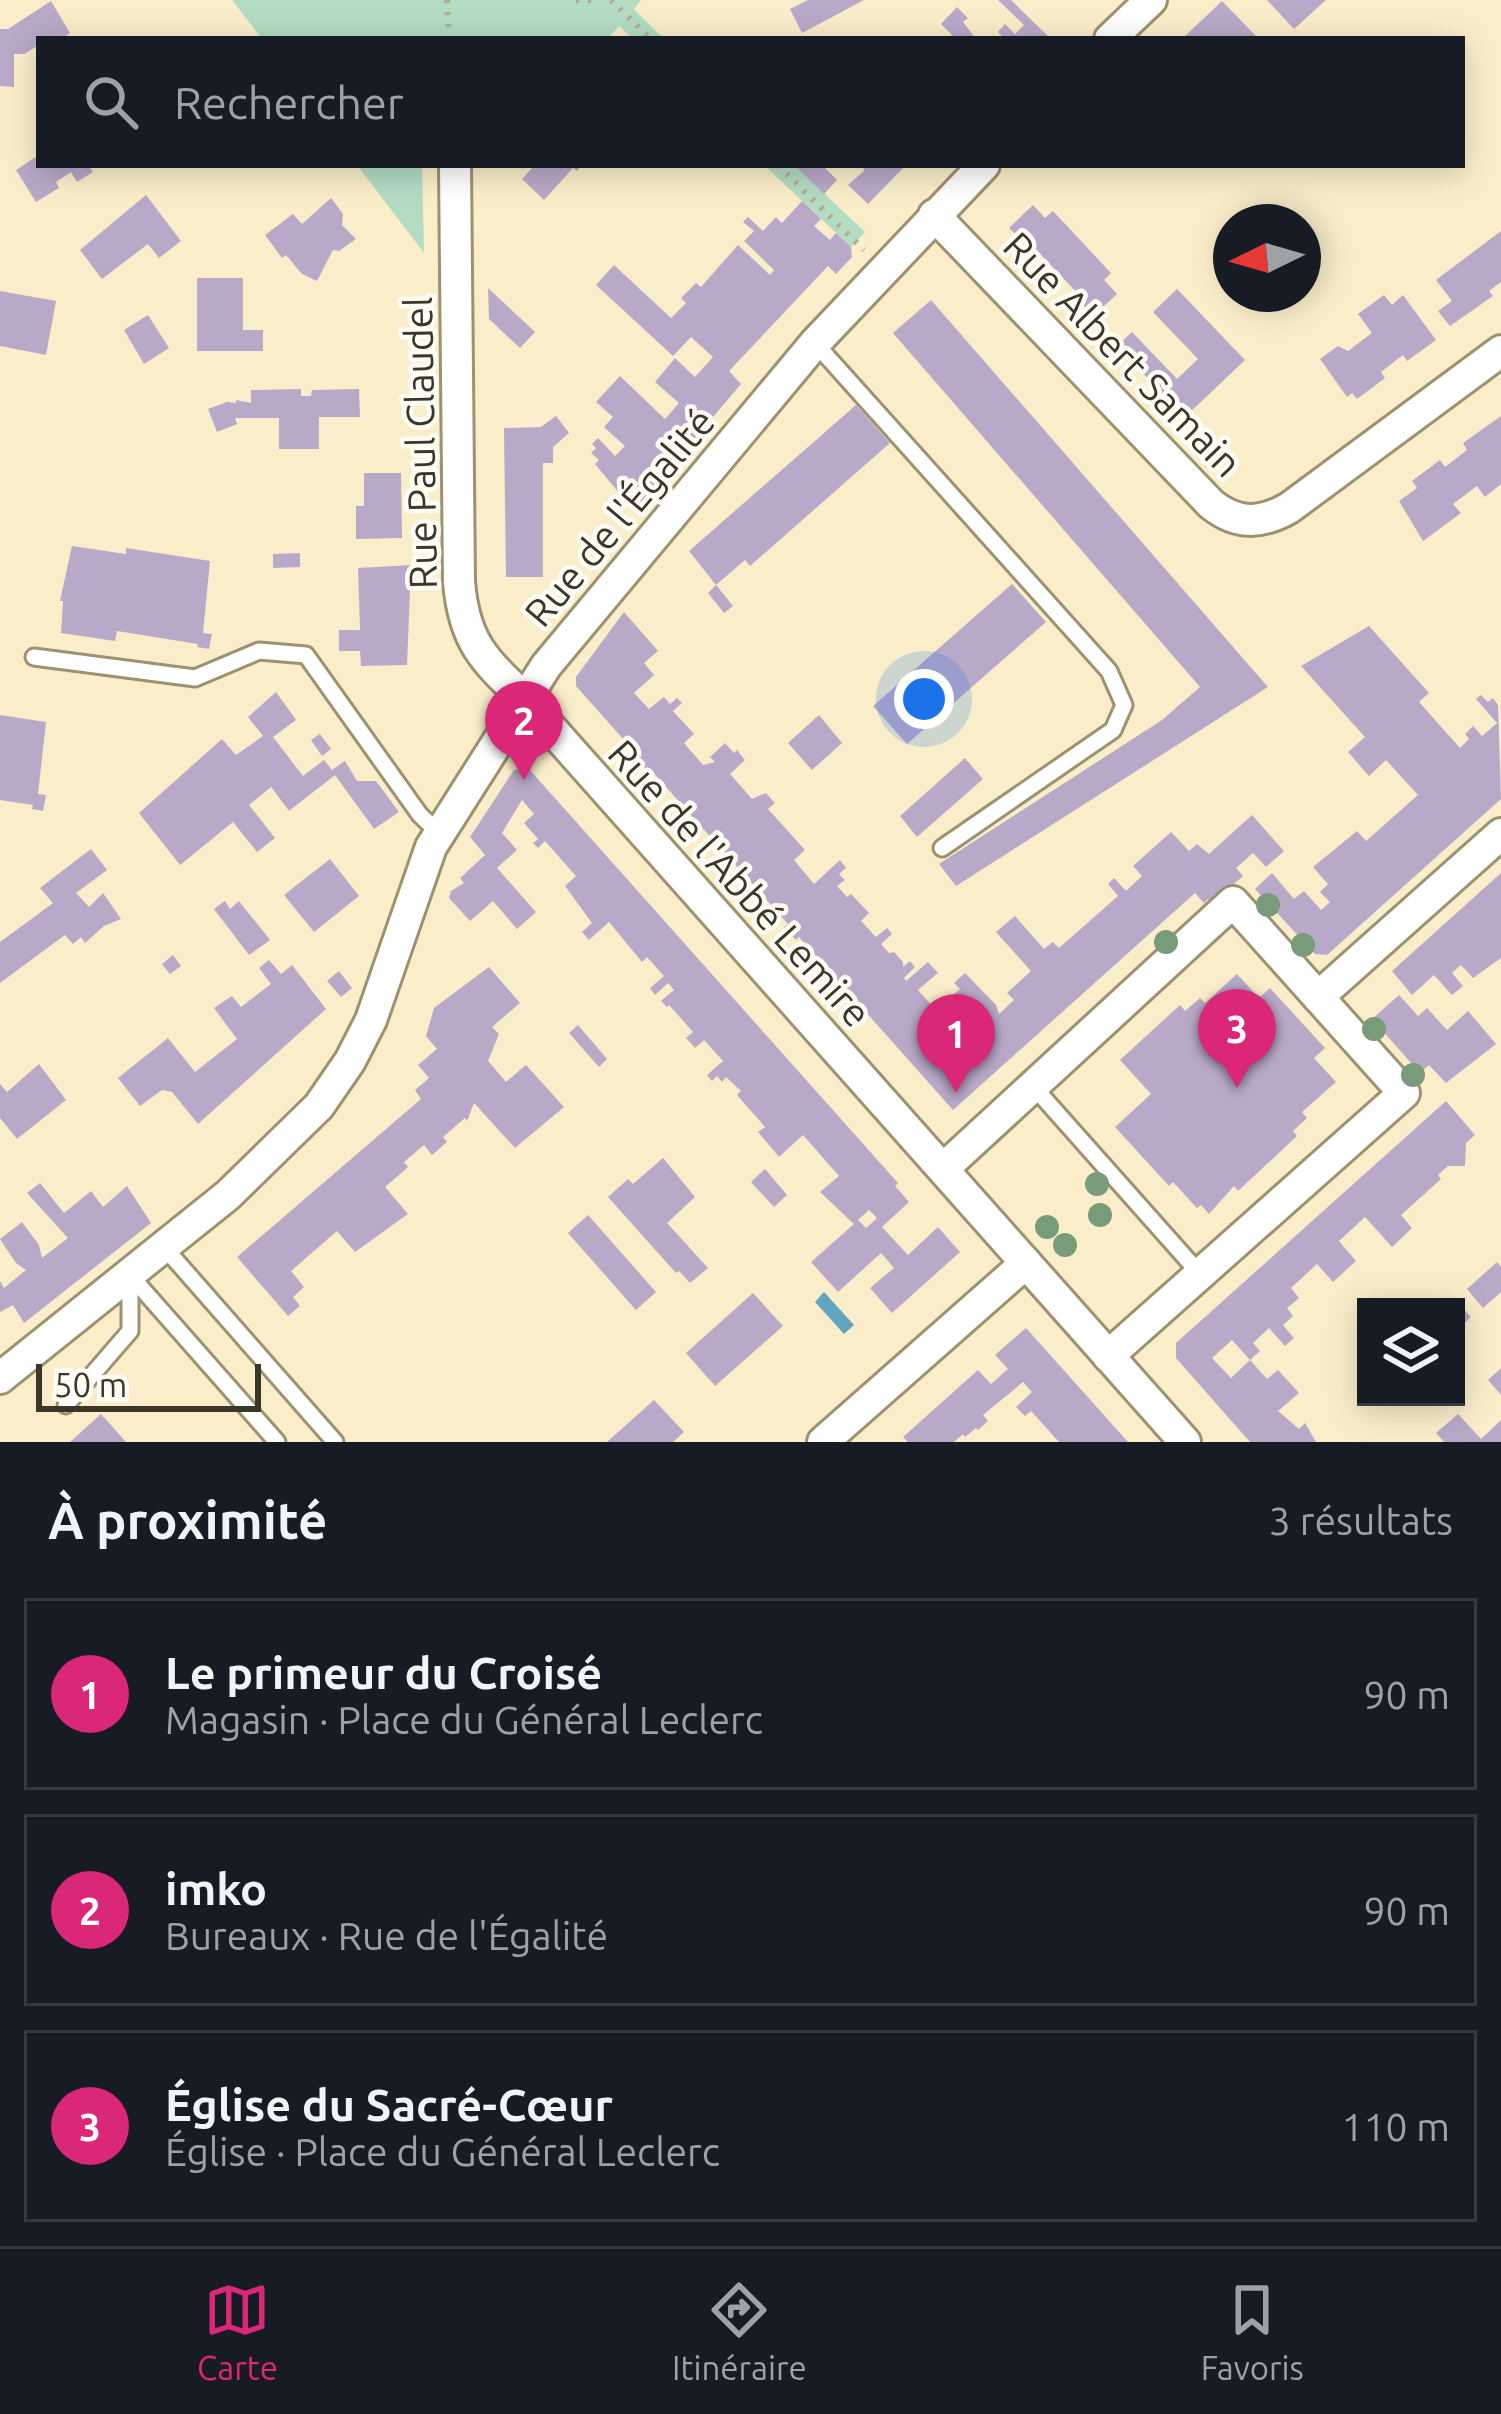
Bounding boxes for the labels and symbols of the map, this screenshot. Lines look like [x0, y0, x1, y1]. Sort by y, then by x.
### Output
north arrow [1213, 204, 1321, 312]
street label: Rue Albert Samain [996, 223, 1250, 485]
street label: Rue Paul Claudel [396, 296, 444, 590]
street label: Rue de l'Égalité [515, 399, 722, 634]
your location [894, 669, 954, 729]
pin: 2 [485, 681, 563, 780]
street label: Rue de l'Abbé Lemire [600, 731, 880, 1035]
pin: 3 [1198, 989, 1276, 1088]
pin: 1 [917, 994, 995, 1093]
scale bar [36, 1358, 261, 1411]

